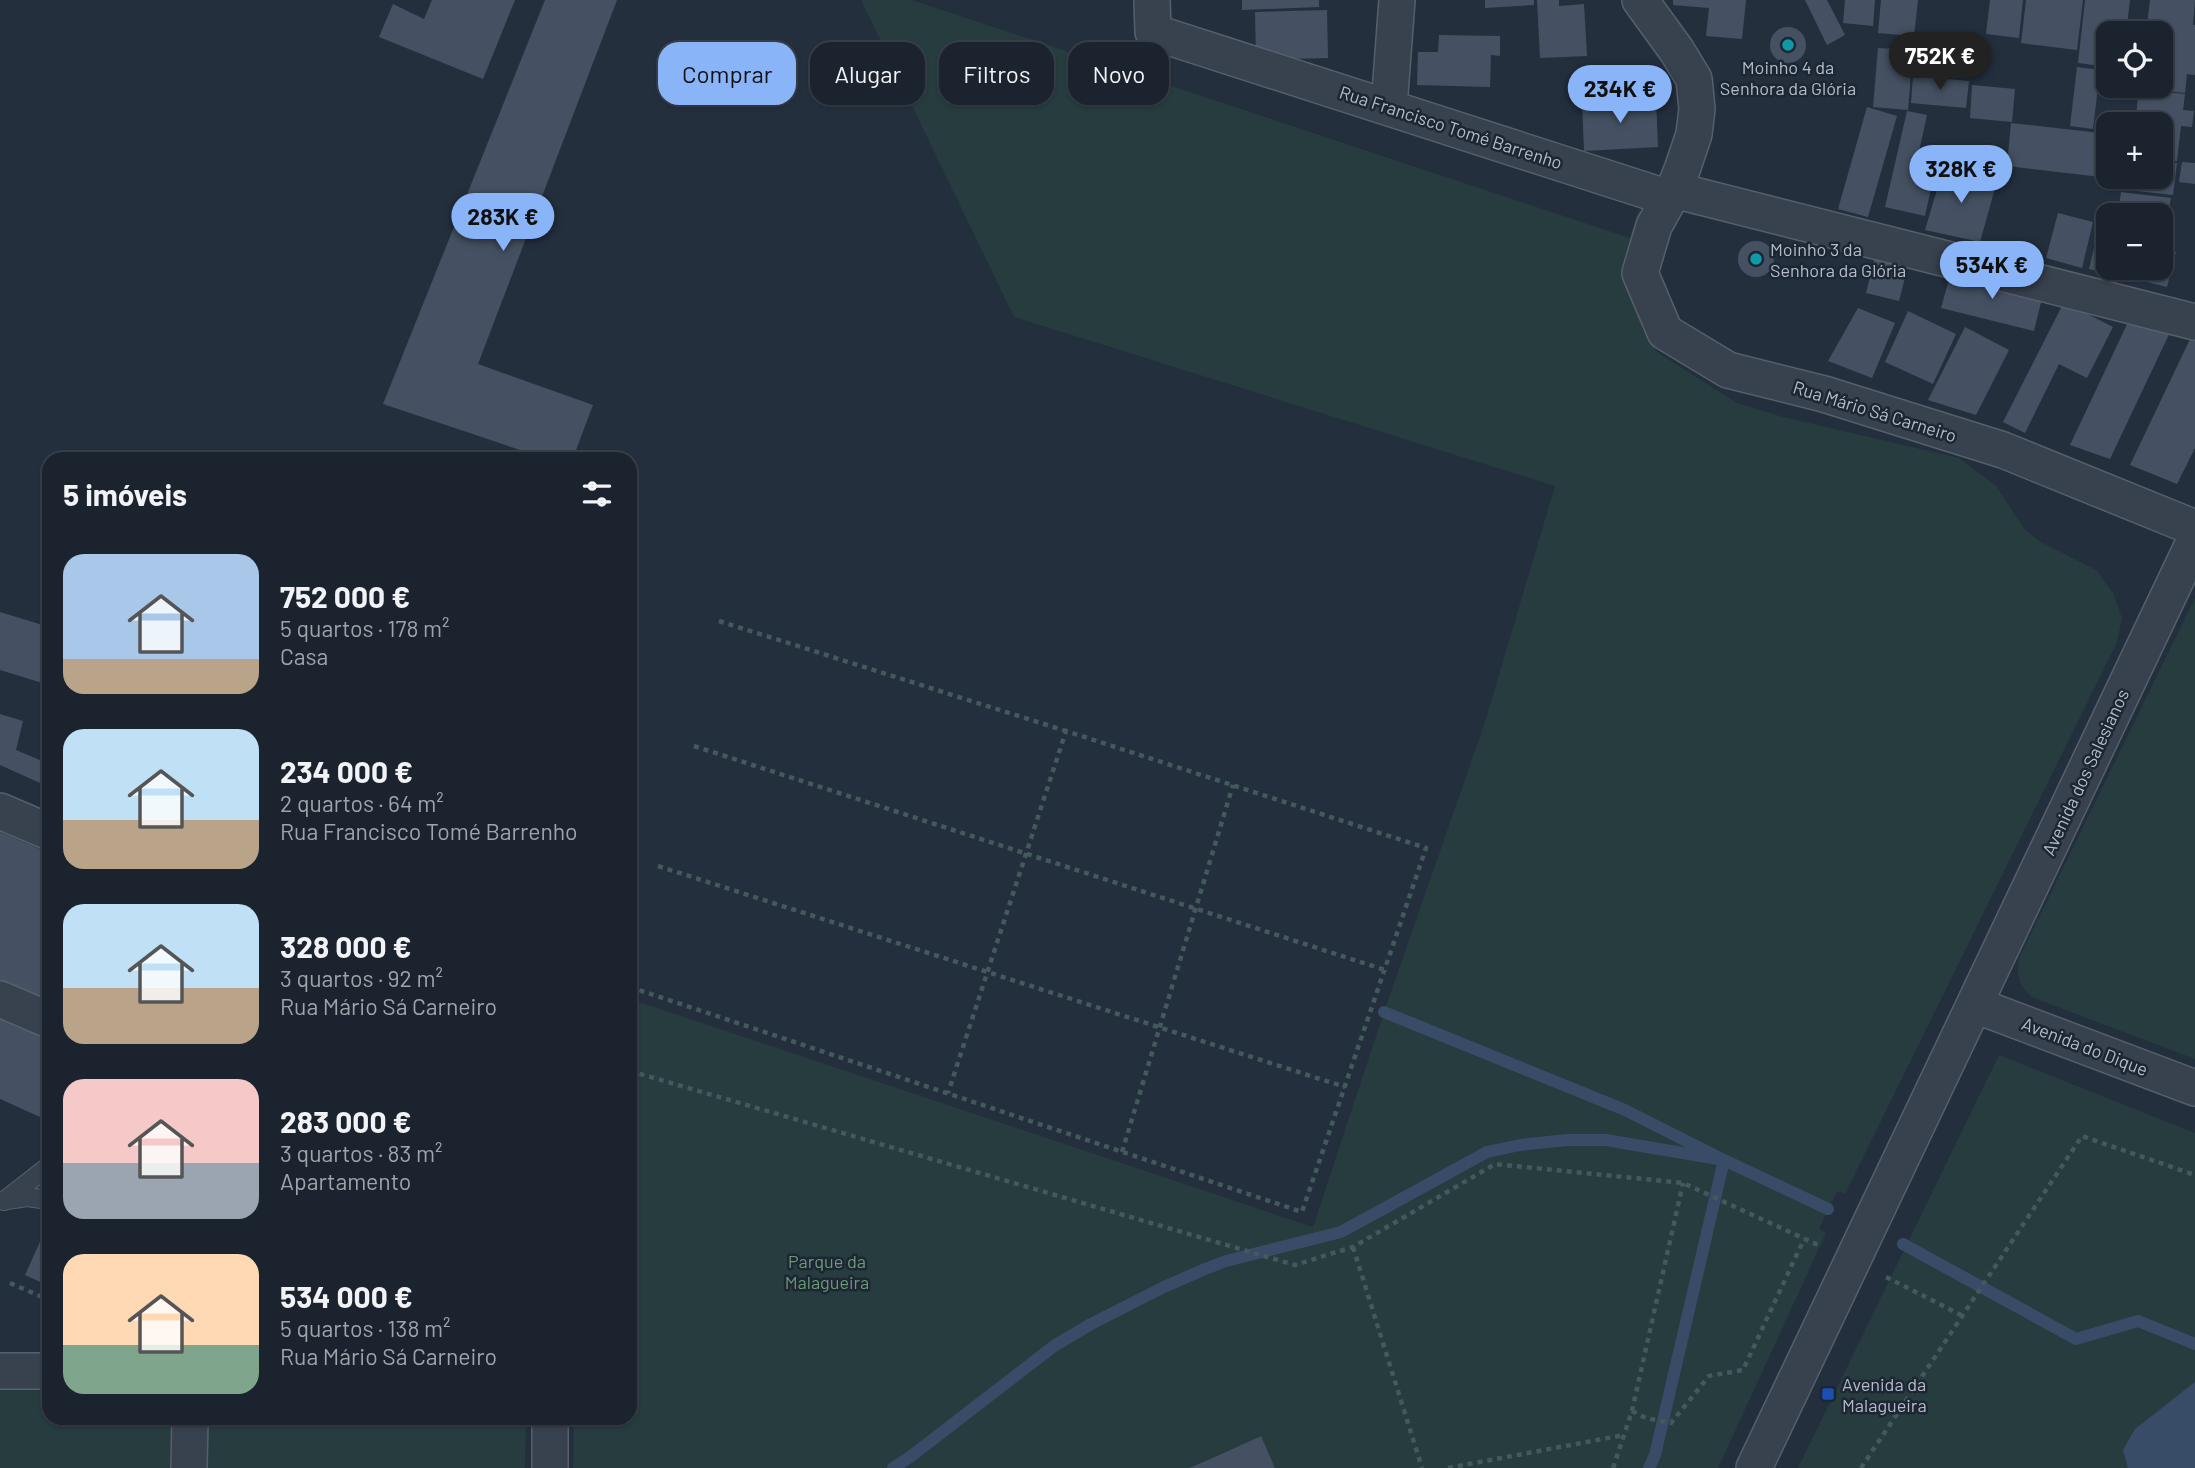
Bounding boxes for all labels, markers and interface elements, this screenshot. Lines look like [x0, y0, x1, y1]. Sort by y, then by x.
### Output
map controls [2096, 21, 2173, 280]
button: locate [2096, 21, 2173, 98]
pin: 752K € [1883, 32, 1997, 92]
marker: Moinho 4 da Senhora da Glória [1780, 37, 1796, 53]
text: 752K € [1905, 41, 1975, 69]
chip: Comprar [658, 42, 796, 105]
chip: Alugar [810, 42, 925, 105]
chip: Filtros [939, 42, 1054, 105]
chip: Novo [1068, 42, 1169, 105]
place label: Moinho 4 da Senhora da Glória [1720, 56, 1856, 99]
pin: 234K € [1563, 66, 1677, 125]
text: 234K € [1584, 74, 1656, 102]
street label: Rua Francisco Tomé Barrenho [1337, 81, 1565, 173]
button: + [2096, 112, 2173, 189]
pin: 328K € [1904, 146, 2018, 205]
text: 328K € [1925, 154, 1997, 182]
pin: 283K € [446, 194, 560, 253]
text: 283K € [467, 202, 539, 230]
button: − [2096, 203, 2173, 280]
place label: Moinho 3 da Senhora da Glória [1770, 238, 1906, 281]
pin: 534K € [1935, 242, 2049, 301]
text: 534K € [1956, 250, 2028, 278]
marker: Moinho 3 da Senhora da Glória [1748, 251, 1764, 267]
street label: Rua Mário Sá Carneiro [1791, 376, 1959, 446]
icon: filters [578, 475, 616, 513]
text: 5 imóveis [63, 476, 187, 512]
text: 752 000 € [280, 578, 410, 614]
icon: home [119, 582, 203, 666]
text: 5 quartos · 178 m² [280, 614, 450, 642]
text: Casa [280, 642, 328, 670]
street label: Avenida dos Salesianos [2037, 685, 2133, 859]
text: 234 000 € [280, 753, 413, 789]
icon: home [119, 757, 203, 841]
text: 2 quartos · 64 m² [280, 789, 444, 817]
text: Rua Francisco Tomé Barrenho [280, 817, 578, 845]
text: 328 000 € [280, 928, 412, 964]
icon: home [119, 932, 203, 1016]
text: 3 quartos · 92 m² [280, 964, 443, 992]
text: Rua Mário Sá Carneiro [280, 992, 497, 1020]
street label: Avenida do Dique [2019, 1012, 2151, 1080]
text: 283 000 € [280, 1103, 412, 1139]
icon: home [119, 1107, 203, 1191]
text: 3 quartos · 83 m² [280, 1139, 443, 1167]
text: Apartamento [280, 1167, 411, 1195]
park label: Parque da Malagueira [785, 1250, 869, 1293]
text: 534 000 € [280, 1278, 413, 1314]
icon: home [119, 1282, 203, 1366]
text: 5 quartos · 138 m² [280, 1314, 451, 1342]
text: Rua Mário Sá Carneiro [280, 1342, 497, 1370]
place label: Avenida da Malagueira [1842, 1373, 1927, 1416]
marker: Avenida da Malagueira [1820, 1386, 1836, 1402]

